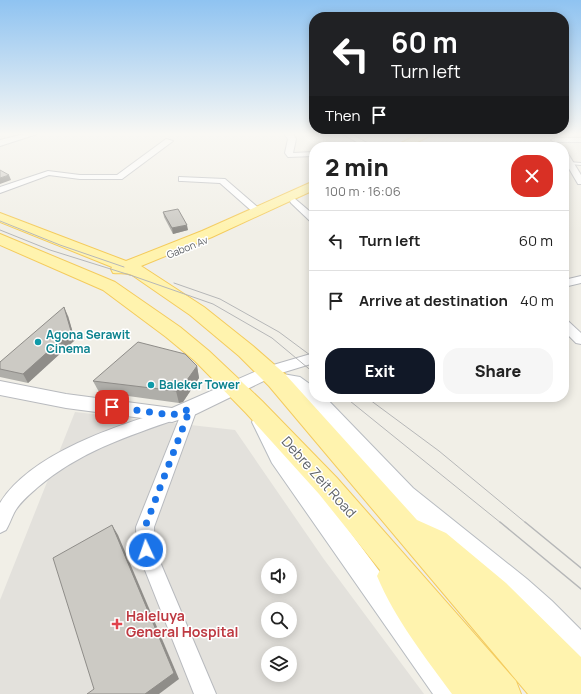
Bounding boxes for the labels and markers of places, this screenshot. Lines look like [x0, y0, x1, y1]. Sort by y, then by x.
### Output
place label: Agona Serawit Cinema [46, 326, 130, 357]
marker: Agona Serawit Cinema [33, 337, 43, 347]
place label: Baleker Tower [159, 376, 240, 393]
marker: Baleker Tower [146, 380, 156, 390]
pin [95, 390, 129, 424]
place label: Haleluya General Hospital [126, 606, 239, 641]
marker: Haleluya General Hospital [111, 618, 123, 630]

